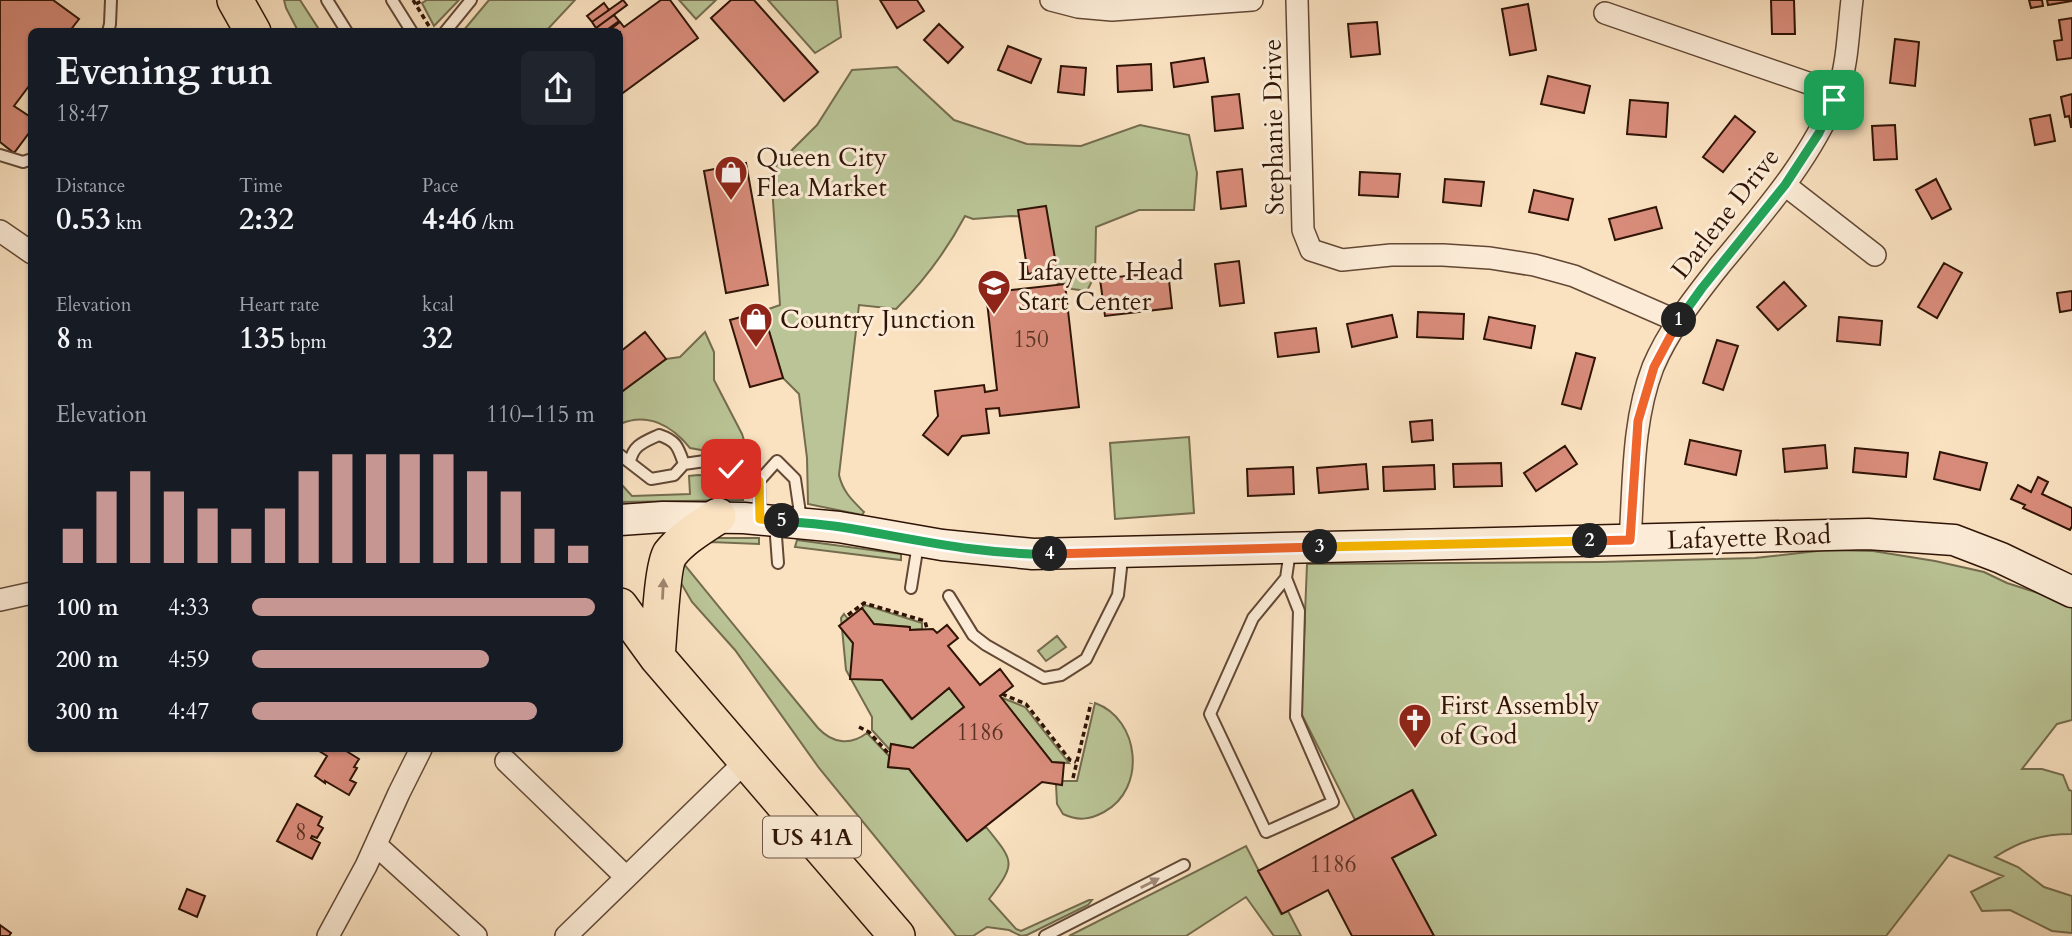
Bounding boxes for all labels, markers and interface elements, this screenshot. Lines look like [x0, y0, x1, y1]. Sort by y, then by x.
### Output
street label: Stephanie Drive [1254, 39, 1293, 215]
text: Evening run [56, 46, 272, 98]
button: share [521, 51, 595, 125]
pin [1804, 70, 1864, 130]
icon: arrive [1815, 81, 1853, 119]
text: 18:47 [56, 98, 109, 129]
place label: Queen City Flea Market [756, 140, 887, 205]
street label: Darlene Drive [1663, 141, 1787, 286]
shop icon: Queen City Flea Market [712, 153, 750, 202]
text: Distance [56, 173, 125, 199]
text: Time [239, 173, 283, 199]
text: Pace [422, 173, 459, 199]
text: 0.53 [56, 199, 111, 240]
text: 2:32 [239, 199, 294, 240]
text: 4:46 [422, 199, 477, 240]
text: km [111, 210, 142, 236]
text: /km [477, 210, 514, 236]
place label: Lafayette Head Start Center [1018, 254, 1184, 319]
school or university icon: Lafayette Head Start Center [975, 267, 1013, 316]
text: Elevation [56, 292, 131, 318]
text: Heart rate [239, 292, 320, 318]
text: kcal [422, 292, 454, 318]
shop icon: Country Junction [737, 300, 775, 349]
place label: Country Junction [780, 302, 976, 337]
pin: 1 [1662, 302, 1696, 338]
text: 1 [1674, 306, 1683, 332]
text: 8 [56, 318, 71, 359]
text: 135 [239, 318, 285, 359]
text: 32 [422, 318, 453, 359]
house number: 150 [1013, 324, 1049, 355]
text: m [71, 329, 93, 355]
text: bpm [285, 329, 327, 355]
text: Elevation [56, 399, 147, 430]
text: 110–115 m [486, 399, 595, 430]
pin [701, 439, 761, 499]
icon: check [712, 450, 750, 488]
pin: 5 [764, 504, 800, 538]
text: 5 [777, 507, 786, 533]
street label: Lafayette Road [1666, 517, 1832, 558]
pin: 2 [1572, 524, 1608, 558]
text: 2 [1585, 527, 1594, 553]
pin: 3 [1302, 530, 1338, 564]
text: 3 [1315, 533, 1324, 559]
pin: 4 [1032, 536, 1068, 572]
text: 4 [1045, 540, 1054, 566]
one-way arrow [658, 578, 669, 600]
text: 100 m [56, 592, 119, 623]
text: 4:33 [168, 592, 209, 623]
text: 200 m [56, 644, 119, 675]
text: 4:59 [168, 644, 209, 675]
place label: First Assembly of God [1440, 688, 1600, 753]
text: 300 m [56, 696, 119, 727]
text: 4:47 [168, 696, 209, 727]
church icon: First Assembly of God [1396, 701, 1434, 750]
house number: 1186 [956, 717, 1004, 748]
road number: US 41A [763, 816, 861, 858]
house number: 8 [295, 817, 307, 848]
house number: 1186 [1309, 849, 1357, 880]
one-way arrow [1140, 877, 1160, 889]

